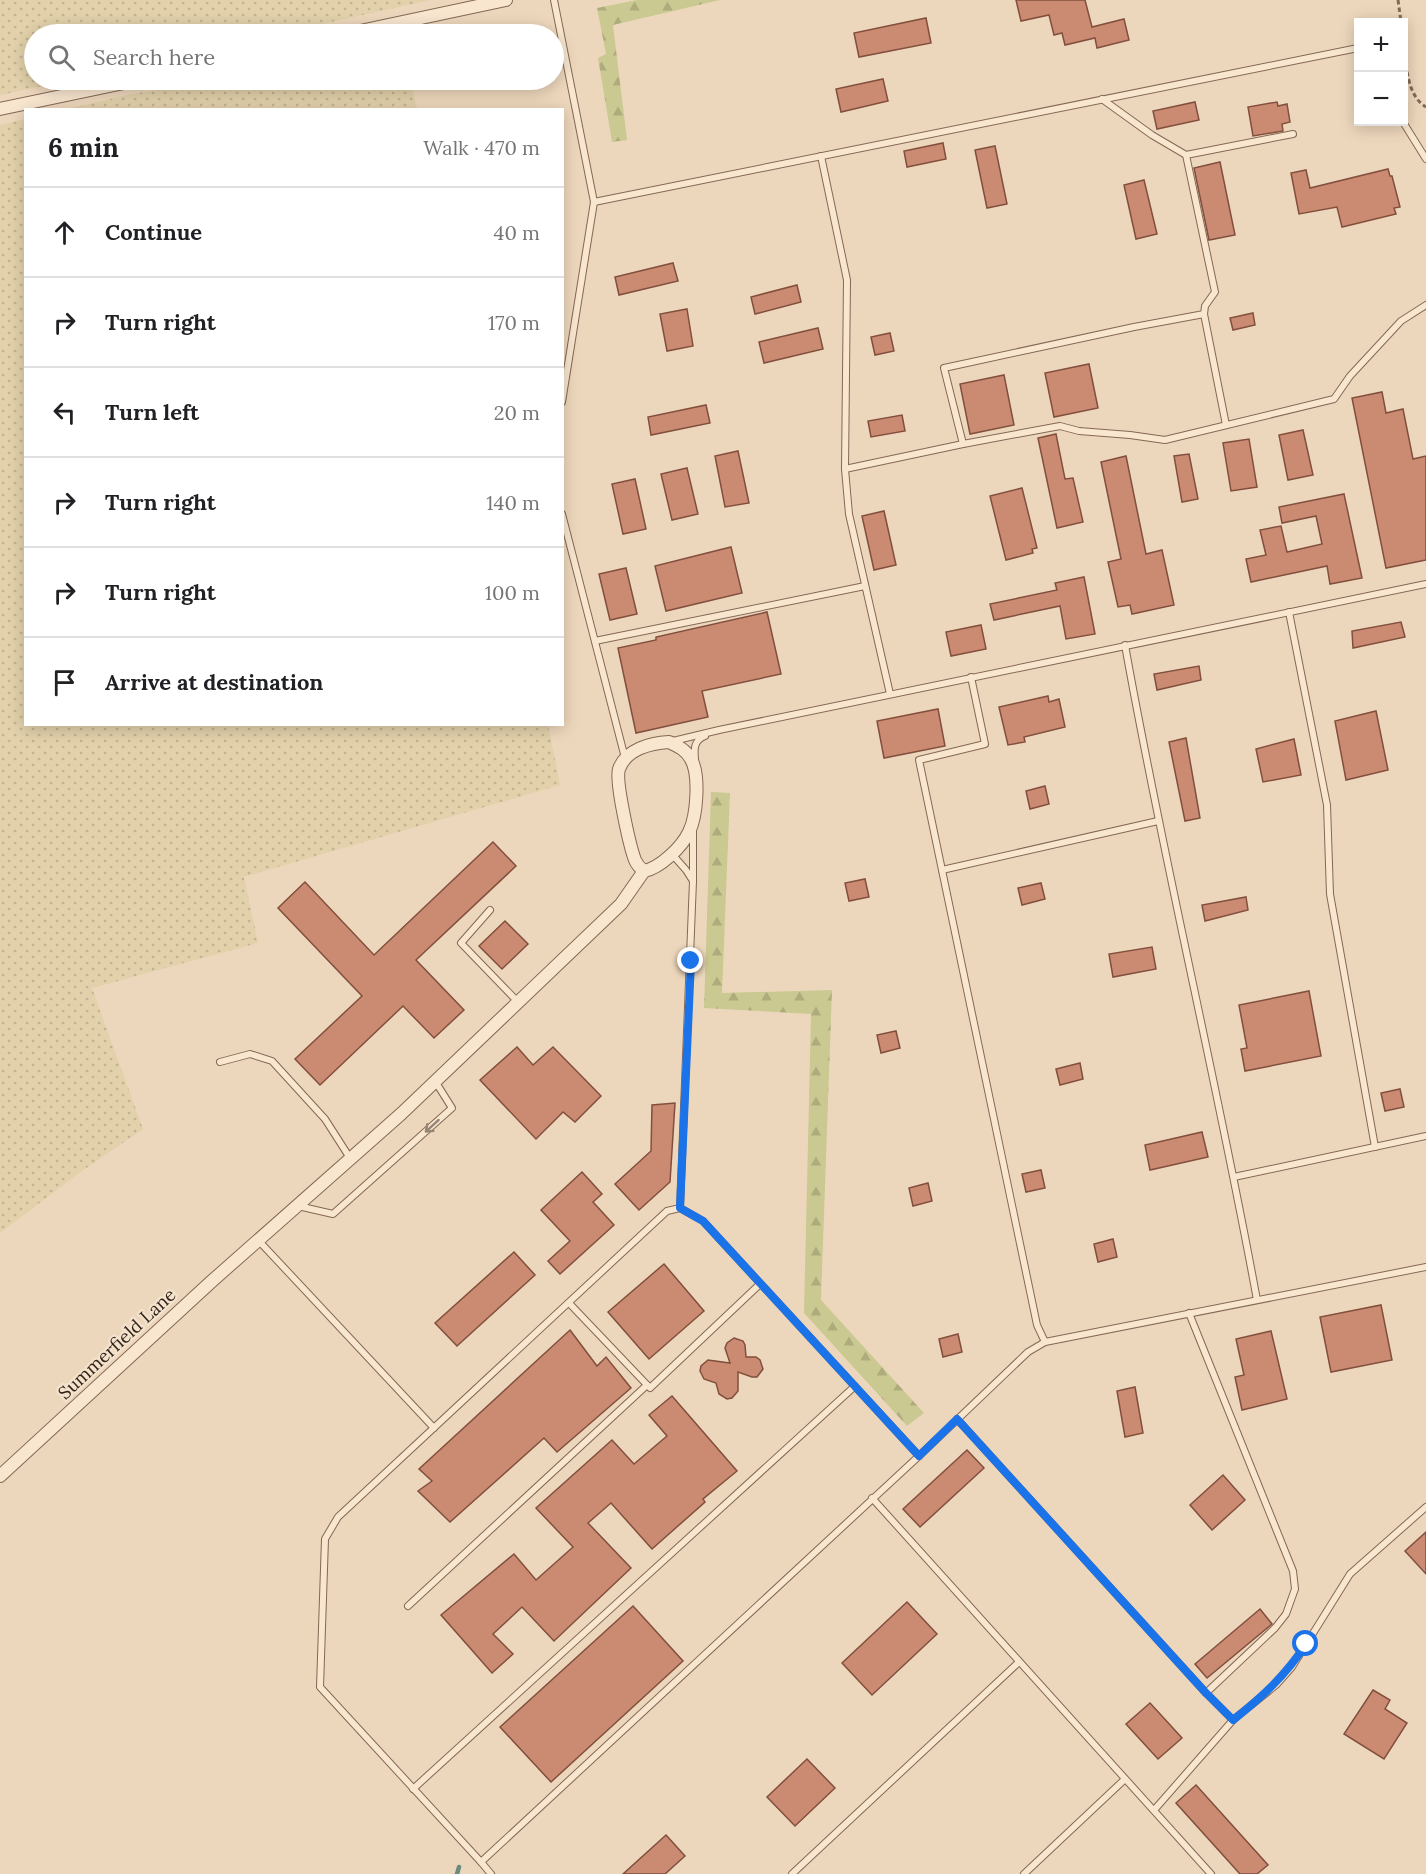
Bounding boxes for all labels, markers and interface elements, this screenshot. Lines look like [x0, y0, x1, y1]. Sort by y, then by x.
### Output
map controls [1354, 18, 1408, 126]
button: + [1354, 18, 1408, 72]
search box [24, 24, 564, 90]
icon: search [45, 41, 78, 74]
text: Search here [93, 43, 215, 71]
button: − [1354, 72, 1408, 126]
text: 6 min [48, 131, 119, 164]
text: Walk · 470 m [423, 135, 540, 160]
icon: ahead [48, 216, 81, 249]
text: Continue [105, 218, 202, 246]
text: 40 m [494, 220, 540, 245]
icon: right [48, 306, 81, 339]
text: Turn right [105, 308, 216, 336]
text: 170 m [488, 310, 540, 335]
icon: left [48, 396, 81, 429]
text: Turn left [105, 398, 199, 426]
text: 20 m [494, 400, 540, 425]
icon: right [48, 486, 81, 519]
text: Turn right [105, 488, 216, 516]
text: 140 m [486, 490, 540, 515]
icon: right [48, 576, 81, 609]
text: Turn right [105, 578, 216, 606]
text: 100 m [485, 580, 540, 605]
icon: arrive [48, 666, 81, 699]
text: Arrive at destination [105, 668, 323, 696]
route end [677, 947, 703, 973]
one-way arrow [425, 1119, 440, 1133]
street label: Summerfield Lane [53, 1283, 181, 1404]
route start [1292, 1630, 1318, 1656]

